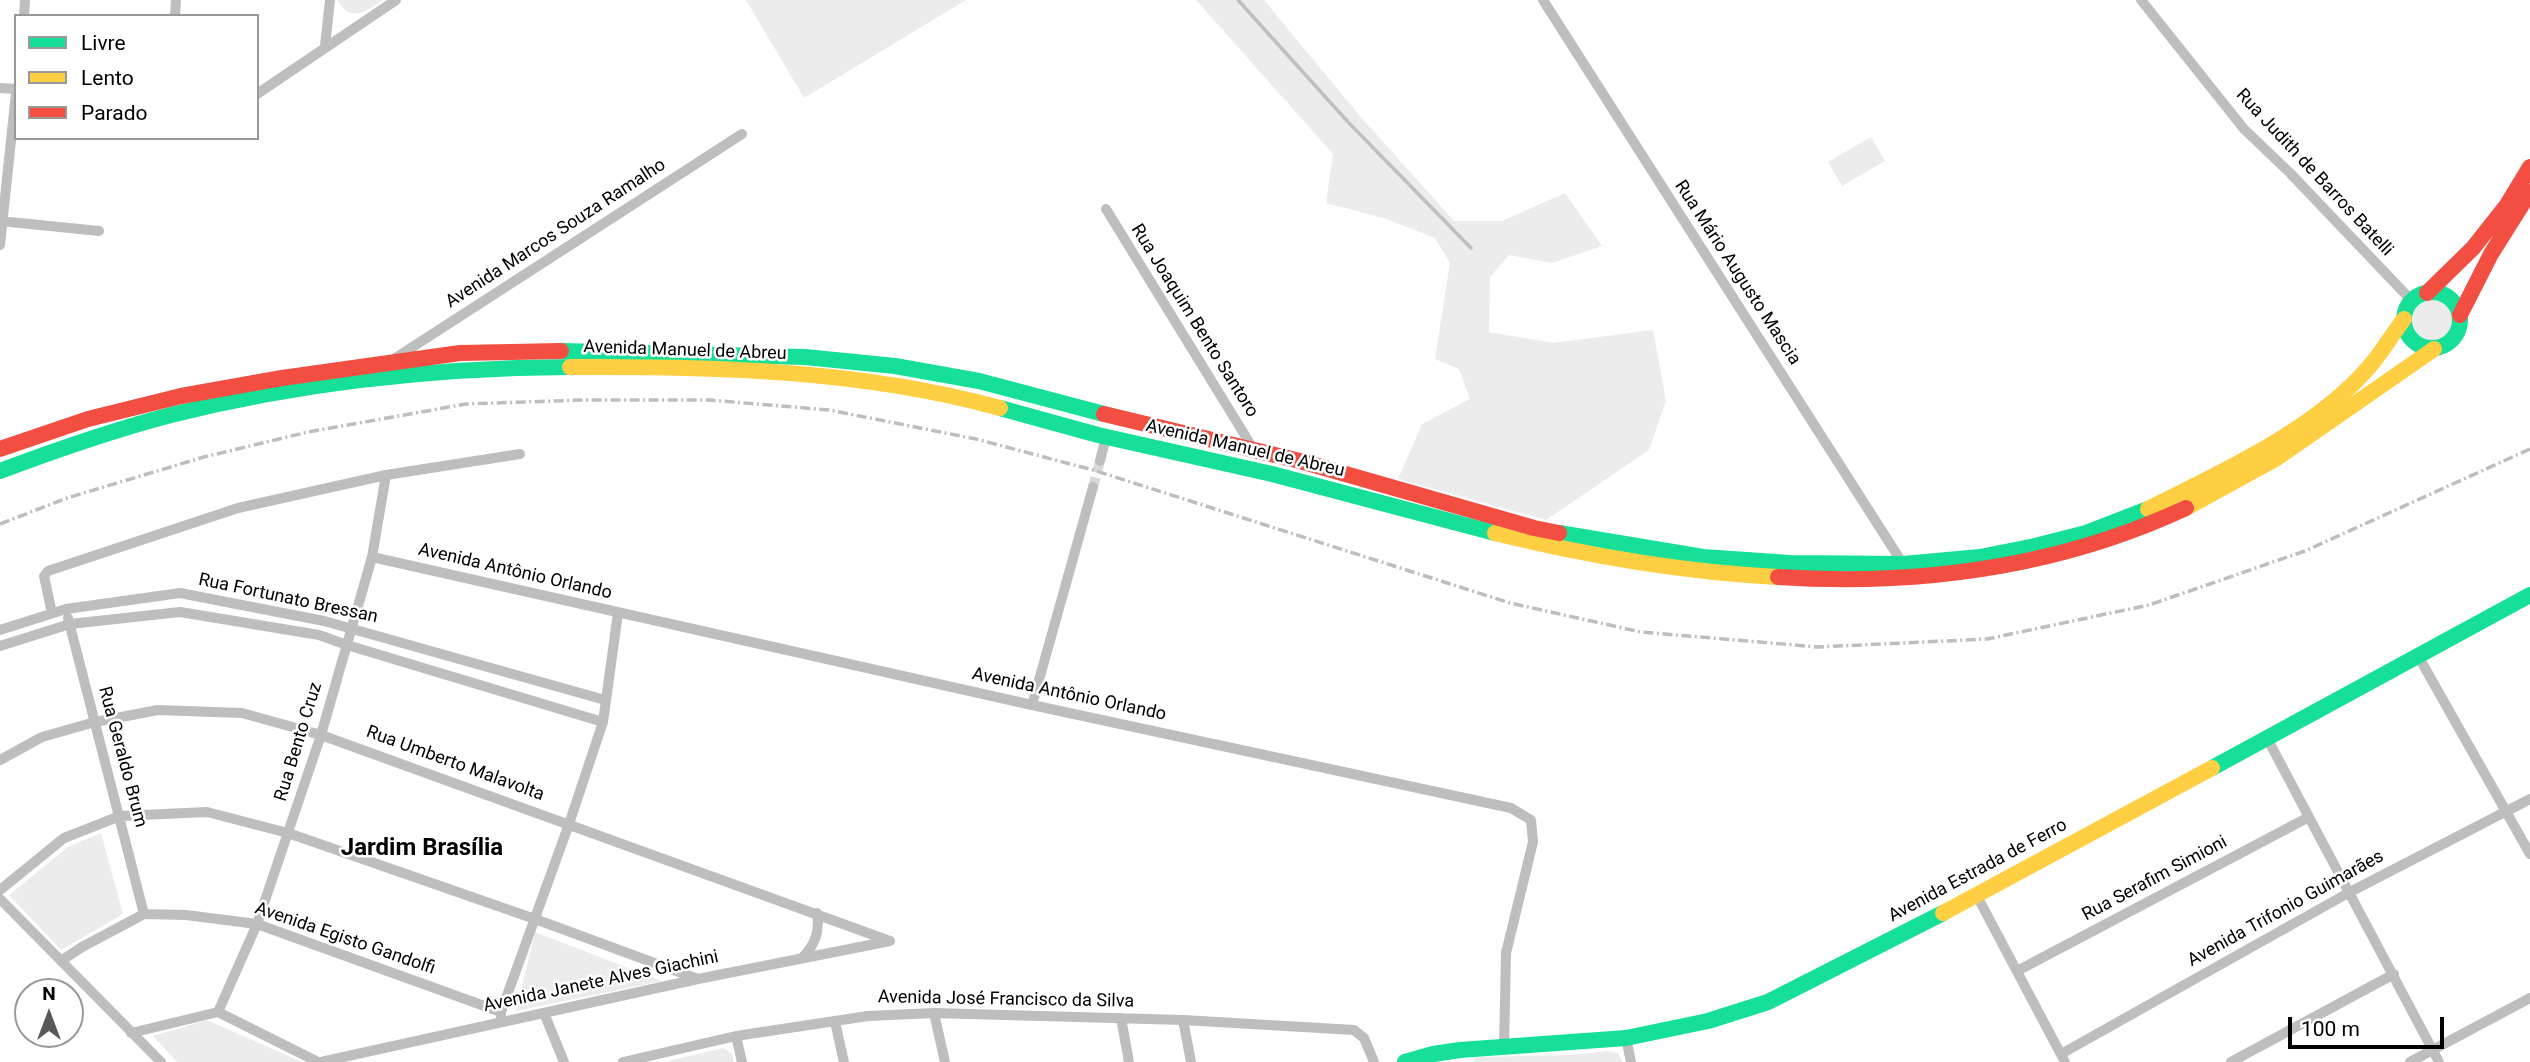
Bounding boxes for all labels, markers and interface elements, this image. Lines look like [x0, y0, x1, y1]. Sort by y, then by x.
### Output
legend [14, 14, 259, 140]
text: Livre [81, 31, 126, 55]
text: Lento [81, 66, 134, 90]
street label: Rua Judith de Barros Batelli [2231, 85, 2397, 261]
text: Parado [81, 101, 148, 125]
street label: Avenida Marcos Souza Ramalho [442, 155, 670, 313]
street label: Rua Mário Augusto Mascia [1669, 177, 1805, 369]
street label: Rua Joaquim Bento Santoro [1126, 220, 1262, 422]
street label: Avenida Manuel de Abreu [583, 337, 787, 365]
street label: Avenida Manuel de Abreu [1144, 416, 1346, 482]
street label: Avenida Antônio Orlando [416, 539, 614, 605]
street label: Rua Fortunato Bressan [196, 569, 380, 629]
street label: Avenida Antônio Orlando [970, 664, 1168, 726]
street label: Rua Bento Cruz [271, 680, 327, 804]
street label: Rua Geraldo Brum [93, 684, 151, 830]
street label: Rua Umberto Malavolta [363, 722, 547, 806]
street label: Avenida Estrada de Ferro [1885, 815, 2071, 927]
street label: Rua Serafim Simioni [2079, 832, 2231, 926]
district label: Jardim Brasília [341, 835, 503, 863]
street label: Avenida Trifonio Guimarães [2184, 846, 2388, 972]
street label: Avenida Egisto Gandolfi [252, 898, 438, 980]
street label: Avenida Janete Alves Giachini [481, 947, 721, 1017]
north arrow [14, 978, 84, 1048]
text: N [42, 982, 56, 1005]
street label: Avenida José Francisco da Silva [878, 987, 1134, 1013]
scale bar [2292, 1002, 2448, 1046]
text: 100 m [2301, 1017, 2360, 1041]

